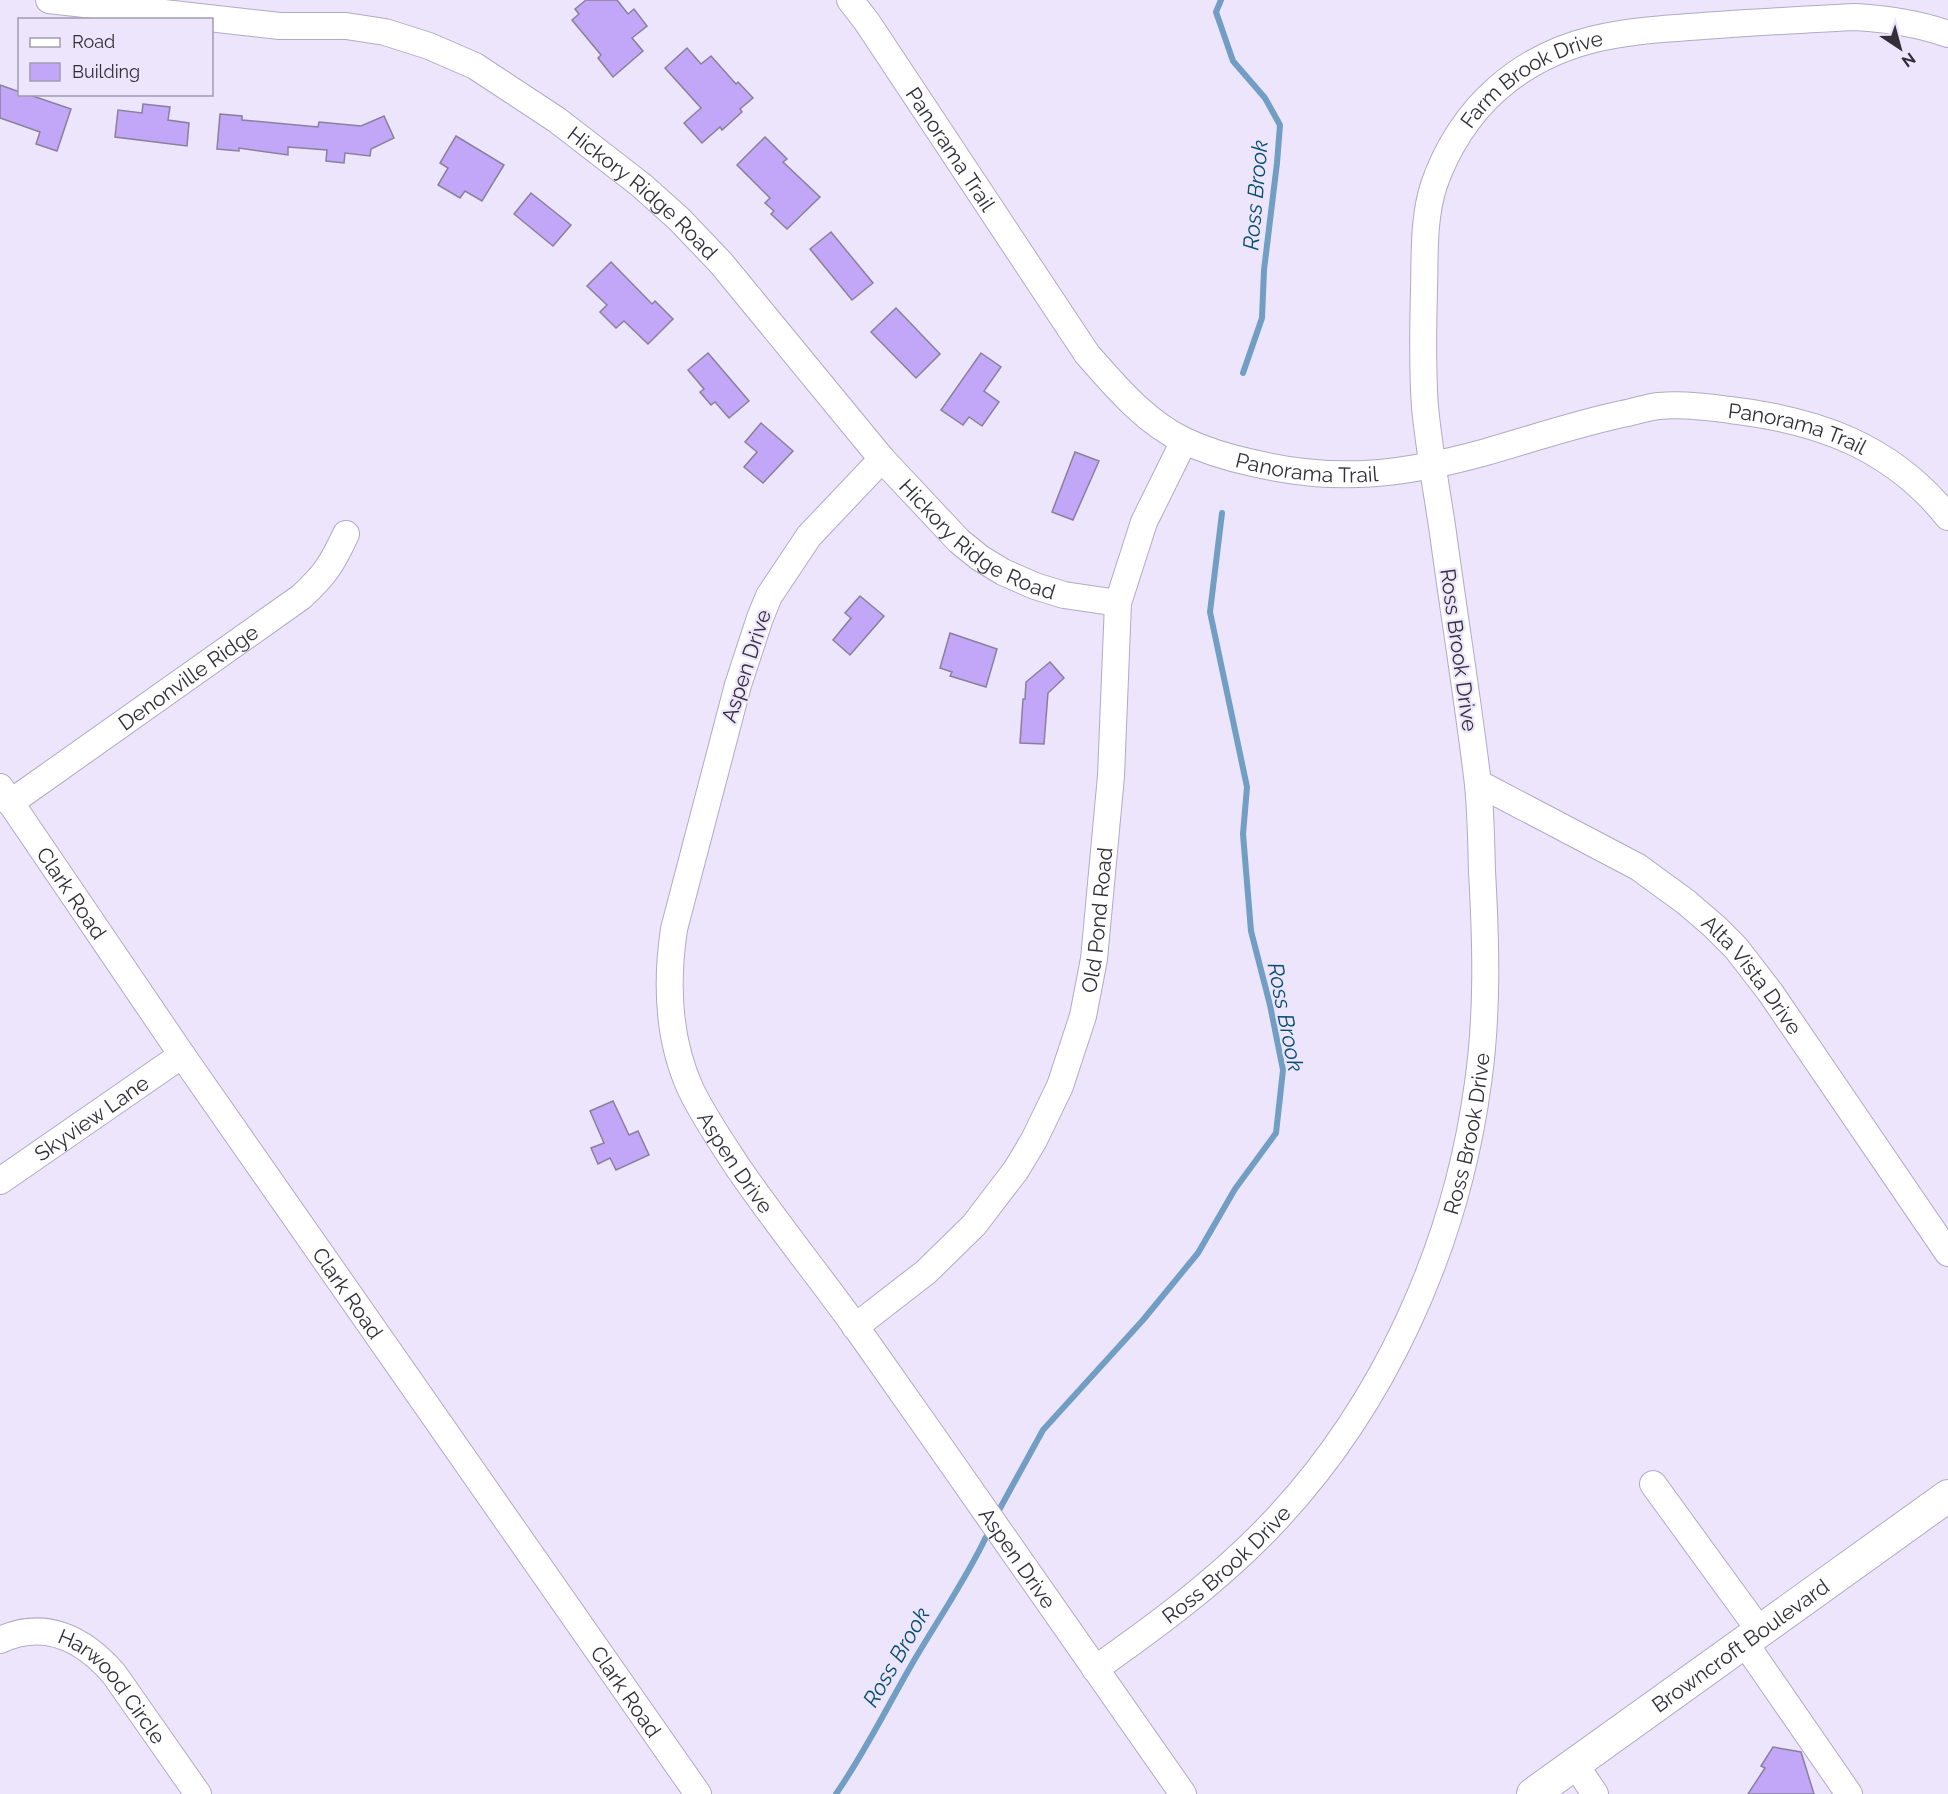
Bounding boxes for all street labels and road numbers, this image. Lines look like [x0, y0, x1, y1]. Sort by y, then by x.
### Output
street label: Farm Brook Drive [1455, 25, 1605, 132]
street label: Panorama Trail [901, 82, 1001, 216]
street label: Hickory Ridge Road [563, 121, 723, 264]
street label: Panorama Trail [1727, 397, 1872, 459]
street label: Panorama Trail [1233, 447, 1379, 487]
street label: Hickory Ridge Road [895, 473, 1059, 604]
street label: Ross Brook Drive [1435, 567, 1483, 733]
street label: Aspen Drive [716, 606, 776, 726]
street label: Denonville Ridge [113, 619, 263, 735]
street label: Clark Road [32, 842, 112, 944]
street label: Old Pond Road [1075, 846, 1117, 995]
street label: Alta Vista Drive [1697, 909, 1808, 1039]
street label: Ross Brook Drive [1438, 1052, 1494, 1217]
street label: Skyview Lane [29, 1070, 153, 1166]
street label: Aspen Drive [693, 1107, 779, 1218]
street label: Clark Road [308, 1242, 389, 1343]
street label: Ross Brook Drive [1157, 1500, 1295, 1628]
street label: Aspen Drive [974, 1503, 1062, 1613]
street label: Browncroft Boulevard [1647, 1573, 1834, 1717]
street label: Harwood Circle [55, 1623, 171, 1748]
street label: Clark Road [586, 1641, 667, 1742]

